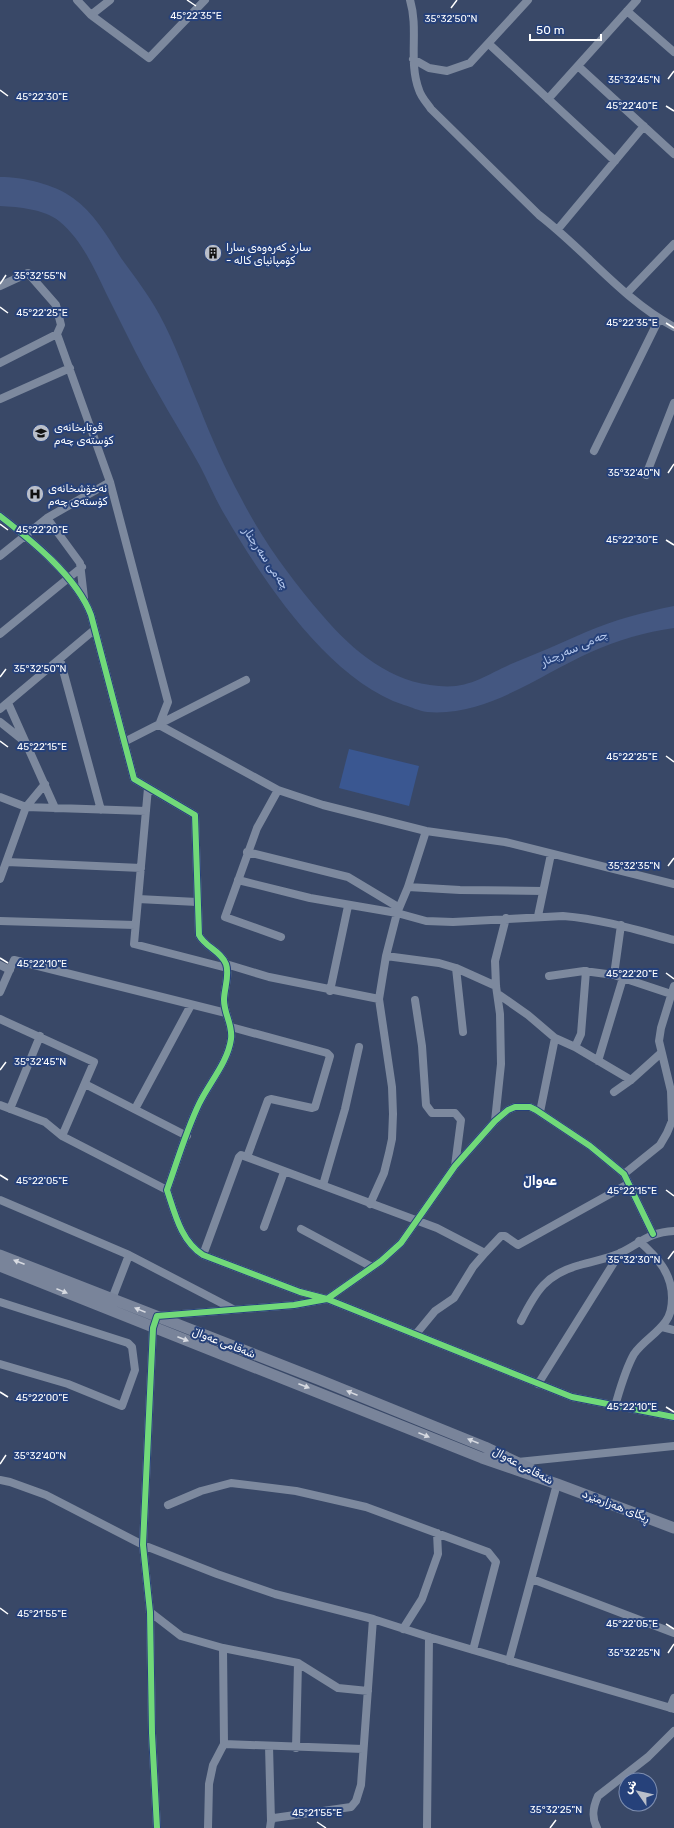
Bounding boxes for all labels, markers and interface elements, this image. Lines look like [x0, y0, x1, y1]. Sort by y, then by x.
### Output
text: 45°22'35"E [170, 10, 222, 22]
text: 35°32'50"N [425, 13, 477, 25]
scale bar [530, 16, 601, 42]
text: 50 m [536, 23, 564, 37]
text: 35°32'45"N [608, 74, 660, 86]
text: 45°22'30"E [16, 91, 68, 103]
text: 45°22'40"E [606, 100, 658, 112]
place label: سارد کەرەوەی سارا - کۆمپانیای کالە [226, 241, 311, 268]
building icon: سارد کەرەوەی سارا - کۆمپانیای کالە [203, 243, 223, 263]
text: 35°32'55"N [14, 270, 66, 282]
text: 45°22'25"E [16, 307, 68, 319]
text: 45°22'35"E [606, 317, 658, 329]
place label: قوتابخانەی کۆستەی چەم [54, 421, 114, 448]
school or university icon: قوتابخانەی کۆستەی چەم [31, 423, 51, 443]
text: 35°32'40"N [608, 467, 660, 479]
place label: نەخۆشخانەی کۆستەی چەم [48, 482, 108, 509]
hospital icon: نەخۆشخانەی کۆستەی چەم [25, 484, 45, 504]
water label: چەمی سەرچنار [239, 523, 292, 592]
text: 45°22'20"E [16, 524, 68, 536]
text: 45°22'30"E [606, 534, 658, 546]
water label: چەمی سەرچنار [537, 627, 610, 670]
text: 35°32'50"N [14, 663, 66, 675]
text: 45°22'15"E [17, 741, 67, 753]
text: 45°22'25"E [606, 751, 658, 763]
text: 35°32'35"N [608, 860, 660, 872]
text: 45°22'10"E [17, 958, 67, 970]
text: 45°22'20"E [606, 968, 658, 980]
text: 35°32'45"N [14, 1056, 66, 1068]
district label: عەواڵ [523, 1173, 558, 1188]
text: 45°22'05"E [16, 1175, 68, 1187]
text: 45°22'15"E [607, 1185, 657, 1197]
text: 35°32'30"N [608, 1254, 661, 1266]
one-way arrow [13, 1259, 24, 1265]
one-way arrow [57, 1288, 69, 1294]
one-way arrow [133, 1306, 145, 1312]
street label: شەقامی عەواڵ [190, 1325, 257, 1362]
one-way arrow [177, 1337, 189, 1343]
one-way arrow [298, 1384, 310, 1390]
one-way arrow [346, 1389, 358, 1395]
text: 45°22'00"E [16, 1392, 68, 1404]
text: 45°22'10"E [607, 1401, 657, 1413]
one-way arrow [419, 1432, 430, 1438]
one-way arrow [466, 1438, 478, 1444]
street label: شەقامی عەواڵ [490, 1445, 555, 1488]
text: 35°32'40"N [14, 1450, 66, 1462]
street label: ڕیگای هەزارمێرد [580, 1487, 652, 1527]
text: 45°21'55"E [17, 1608, 67, 1620]
text: 45°22'05"E [606, 1618, 658, 1630]
text: 35°32'25"N [608, 1647, 660, 1659]
north arrow [618, 1772, 658, 1812]
text: ش [621, 1777, 639, 1796]
text: 35°32'25"N [530, 1804, 582, 1816]
text: 45°21'55"E [292, 1807, 342, 1819]

